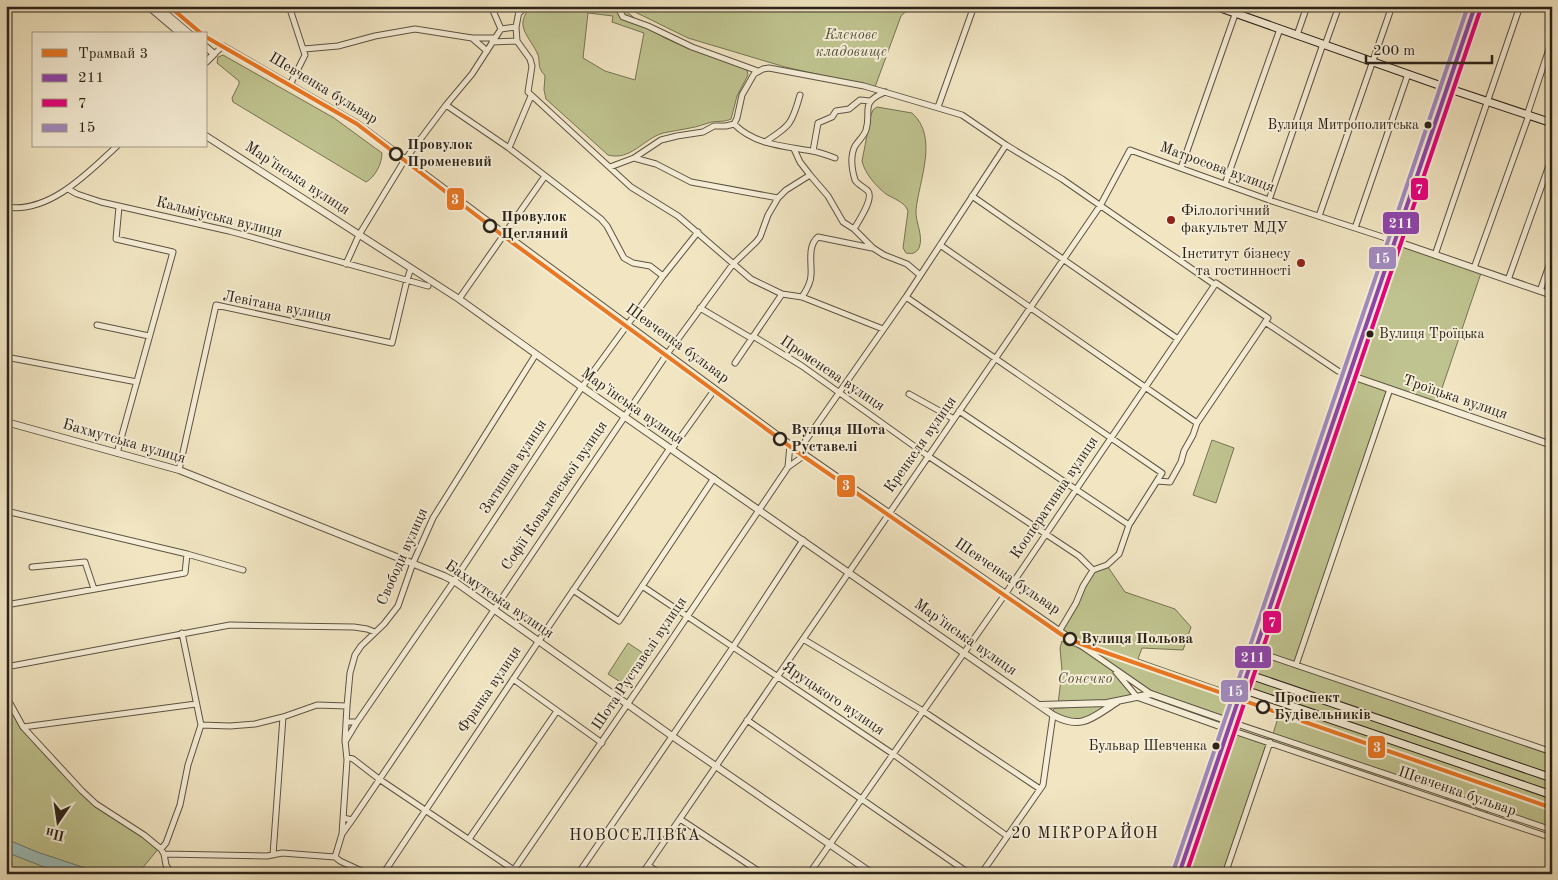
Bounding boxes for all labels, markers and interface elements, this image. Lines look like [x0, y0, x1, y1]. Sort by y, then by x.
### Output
park label: Кленове кладовище [815, 28, 887, 60]
legend [32, 32, 208, 148]
scale bar [1366, 32, 1492, 64]
text: 200 m [1373, 44, 1415, 59]
text: Трамвай 3 [78, 47, 148, 62]
street label: Шевченка бульвар [266, 51, 380, 127]
text: 211 [78, 71, 104, 86]
text: 7 [78, 97, 87, 112]
place label: Вулиця Митрополитська [1268, 118, 1419, 132]
marker: Вулиця Митрополитська [1423, 120, 1433, 130]
text: 15 [78, 121, 95, 136]
place label: Провулок Променевий [407, 138, 492, 170]
street label: Мар'їнська вулиця [242, 140, 352, 219]
street label: Матросова вулиця [1158, 140, 1277, 196]
marker: Провулок Променевий [389, 147, 403, 161]
line badge: 7 [1410, 177, 1429, 201]
text: 7 [1415, 183, 1423, 197]
line badge: 3 [446, 187, 465, 211]
text: 3 [451, 193, 459, 207]
street label: Кальміуська вулиця [154, 195, 284, 241]
place label: Філологічний факультет МДУ [1181, 204, 1288, 236]
place label: Провулок Цегляний [501, 210, 568, 242]
line badge: 211 [1382, 211, 1420, 235]
marker: Філологічний факультет МДУ [1165, 214, 1177, 226]
text: 211 [1389, 217, 1413, 231]
marker: Провулок Цегляний [483, 219, 497, 233]
line badge: 15 [1368, 246, 1397, 270]
place label: Інститут бізнесу та гостинності [1181, 247, 1291, 279]
text: 15 [1374, 252, 1390, 266]
marker: Інститут бізнесу та гостинності [1295, 257, 1307, 269]
street label: Левітана вулиця [222, 289, 333, 325]
street label: Шевченка бульвар [622, 302, 732, 387]
place label: Вулиця Троїцька [1379, 327, 1484, 341]
marker: Вулиця Троїцька [1365, 329, 1375, 339]
street label: Променева вулиця [777, 334, 887, 415]
street label: Мар'їнська вулиця [578, 366, 686, 448]
street label: Троїцька вулиця [1401, 373, 1509, 423]
street label: Кренкеля вулиця [882, 394, 960, 496]
street label: Бахмутська вулиця [61, 417, 187, 467]
street label: Затишна вулиця [478, 417, 550, 517]
street label: Софії Ковалевської вулиця [499, 418, 611, 573]
place label: Вулиця Шота Руставелі [791, 423, 886, 455]
marker: Вулиця Шота Руставелі [773, 432, 787, 446]
street label: Кооперативна вулиця [1008, 434, 1102, 562]
line badge: 3 [836, 474, 856, 498]
text: 3 [842, 479, 850, 493]
street label: Свободи вулиця [375, 506, 431, 608]
street label: Шевченка бульвар [951, 536, 1063, 618]
street label: Бахмутська вулиця [442, 558, 556, 642]
street label: Шота Руставелі вулиця [590, 595, 690, 733]
street label: Мар'їнська вулиця [911, 597, 1019, 679]
line badge: 7 [1262, 610, 1282, 634]
text: 7 [1268, 616, 1276, 630]
marker: Вулиця Польова [1063, 632, 1077, 646]
place label: Вулиця Польова [1081, 632, 1194, 647]
street label: Франка вулиця [456, 644, 525, 736]
line badge: 211 [1234, 645, 1272, 669]
text: 211 [1241, 651, 1265, 665]
street label: Яруцького вулиця [779, 659, 887, 739]
park label: Сонечко [1057, 672, 1113, 687]
line badge: 15 [1220, 679, 1249, 703]
text: 15 [1227, 685, 1243, 699]
place label: Проспект Будівельників [1274, 691, 1371, 723]
marker: Проспект Будівельників [1256, 700, 1270, 714]
line badge: 3 [1367, 735, 1386, 759]
place label: Бульвар Шевченка [1088, 739, 1207, 753]
marker: Бульвар Шевченка [1211, 741, 1221, 751]
text: 3 [1373, 741, 1381, 755]
street label: Шевченка бульвар [1396, 765, 1518, 819]
north arrow [32, 798, 82, 848]
district label: 20 МІКРОРАЙОН [1011, 822, 1159, 842]
text: Пн [44, 825, 66, 843]
district label: НОВОСЕЛІВКА [569, 828, 701, 844]

